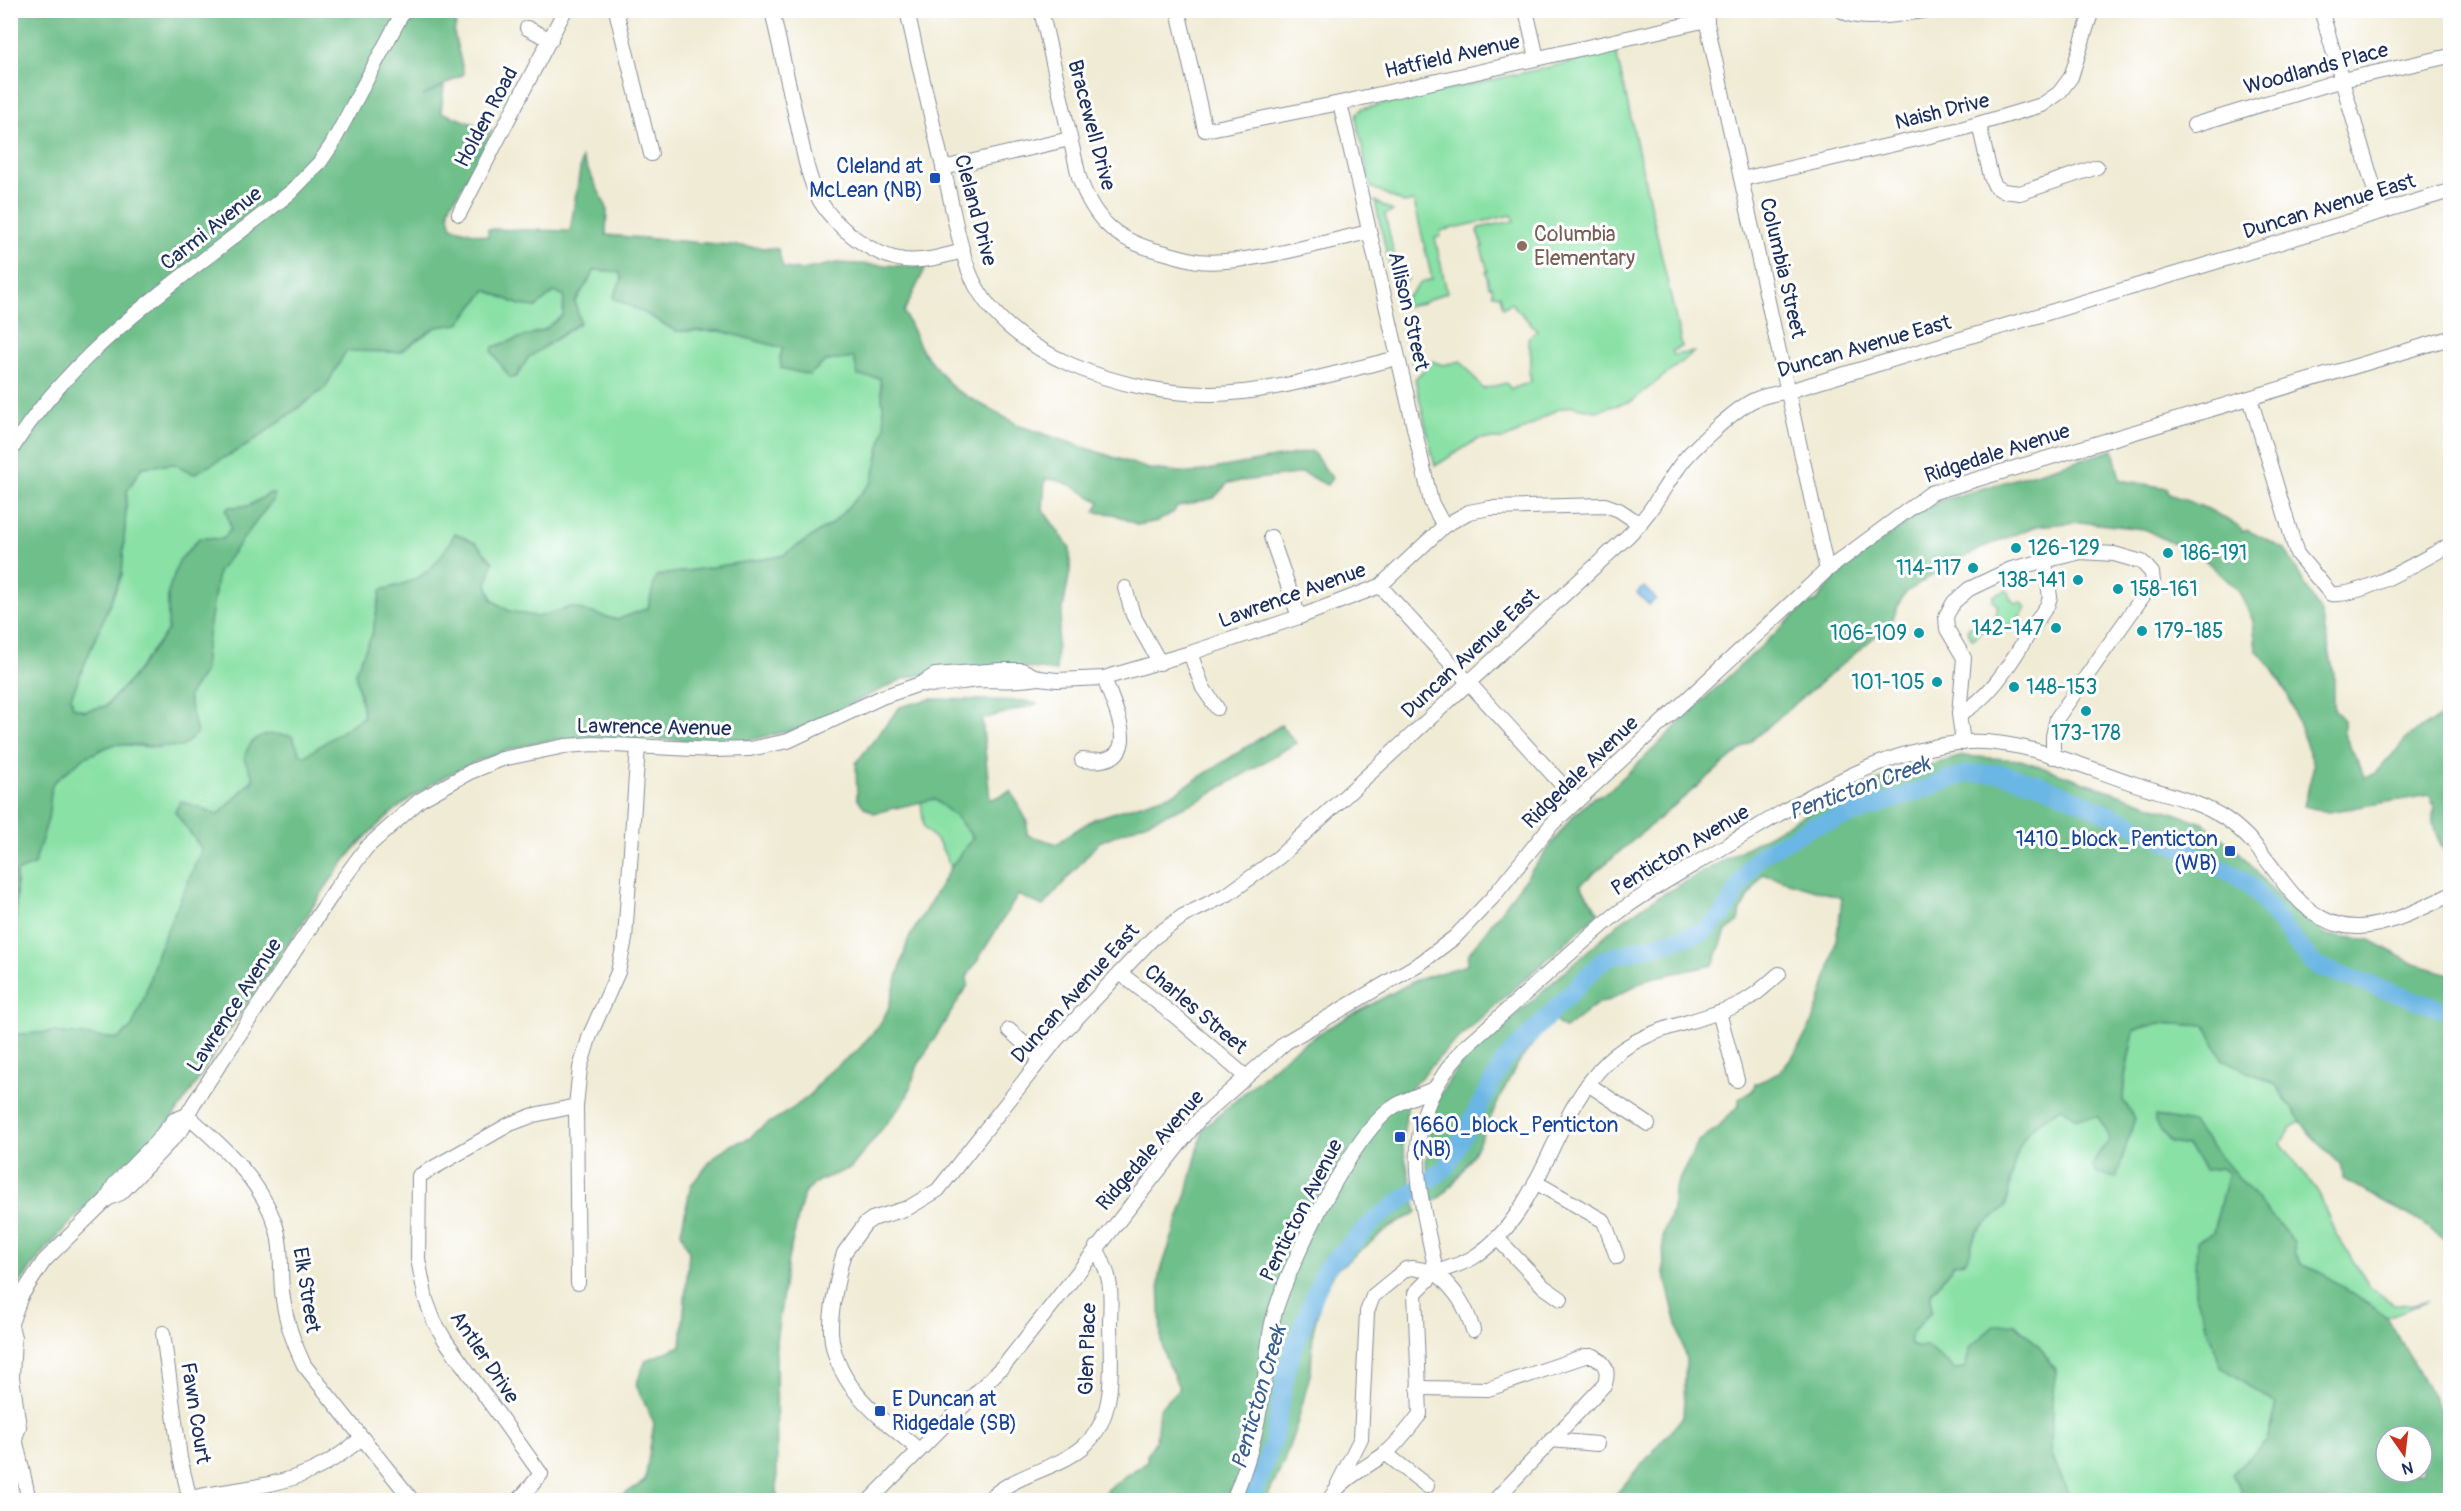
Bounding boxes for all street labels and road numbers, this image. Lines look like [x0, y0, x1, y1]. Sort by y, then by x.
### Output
street label: Hatfield Avenue [1382, 28, 1523, 85]
street label: Woodlands Place [2241, 36, 2392, 101]
street label: Bracewell Drive [1061, 57, 1122, 194]
street label: Holden Road [449, 62, 524, 172]
street label: Naish Drive [1892, 87, 1993, 136]
street label: Cleland Drive [948, 152, 1003, 269]
street label: Duncan Avenue East [2240, 167, 2419, 246]
street label: Carmi Avenue [155, 180, 268, 277]
street label: Columbia Street [1753, 195, 1812, 341]
street label: Allison Street [1382, 249, 1435, 374]
street label: Duncan Avenue East [1774, 309, 1954, 384]
street label: Ridgedale Avenue [1921, 417, 2074, 490]
street label: Lawrence Avenue [1215, 556, 1370, 635]
street label: Duncan Avenue East [1396, 582, 1545, 724]
street label: Ridgedale Avenue [1516, 710, 1645, 835]
street label: Lawrence Avenue [576, 713, 732, 742]
street label: Penticton Avenue [1606, 798, 1755, 902]
street label: Duncan Avenue East [1005, 917, 1146, 1069]
street label: Lawrence Avenue [181, 932, 288, 1078]
street label: Charles Street [1139, 958, 1253, 1061]
street label: Ridgedale Avenue [1090, 1084, 1211, 1216]
street label: Penticton Avenue [1254, 1134, 1349, 1286]
street label: Elk Street [286, 1245, 327, 1335]
street label: Glen Place [1072, 1302, 1103, 1396]
street label: Antler Drive [444, 1306, 526, 1409]
street label: Fawn Court [174, 1360, 217, 1466]

